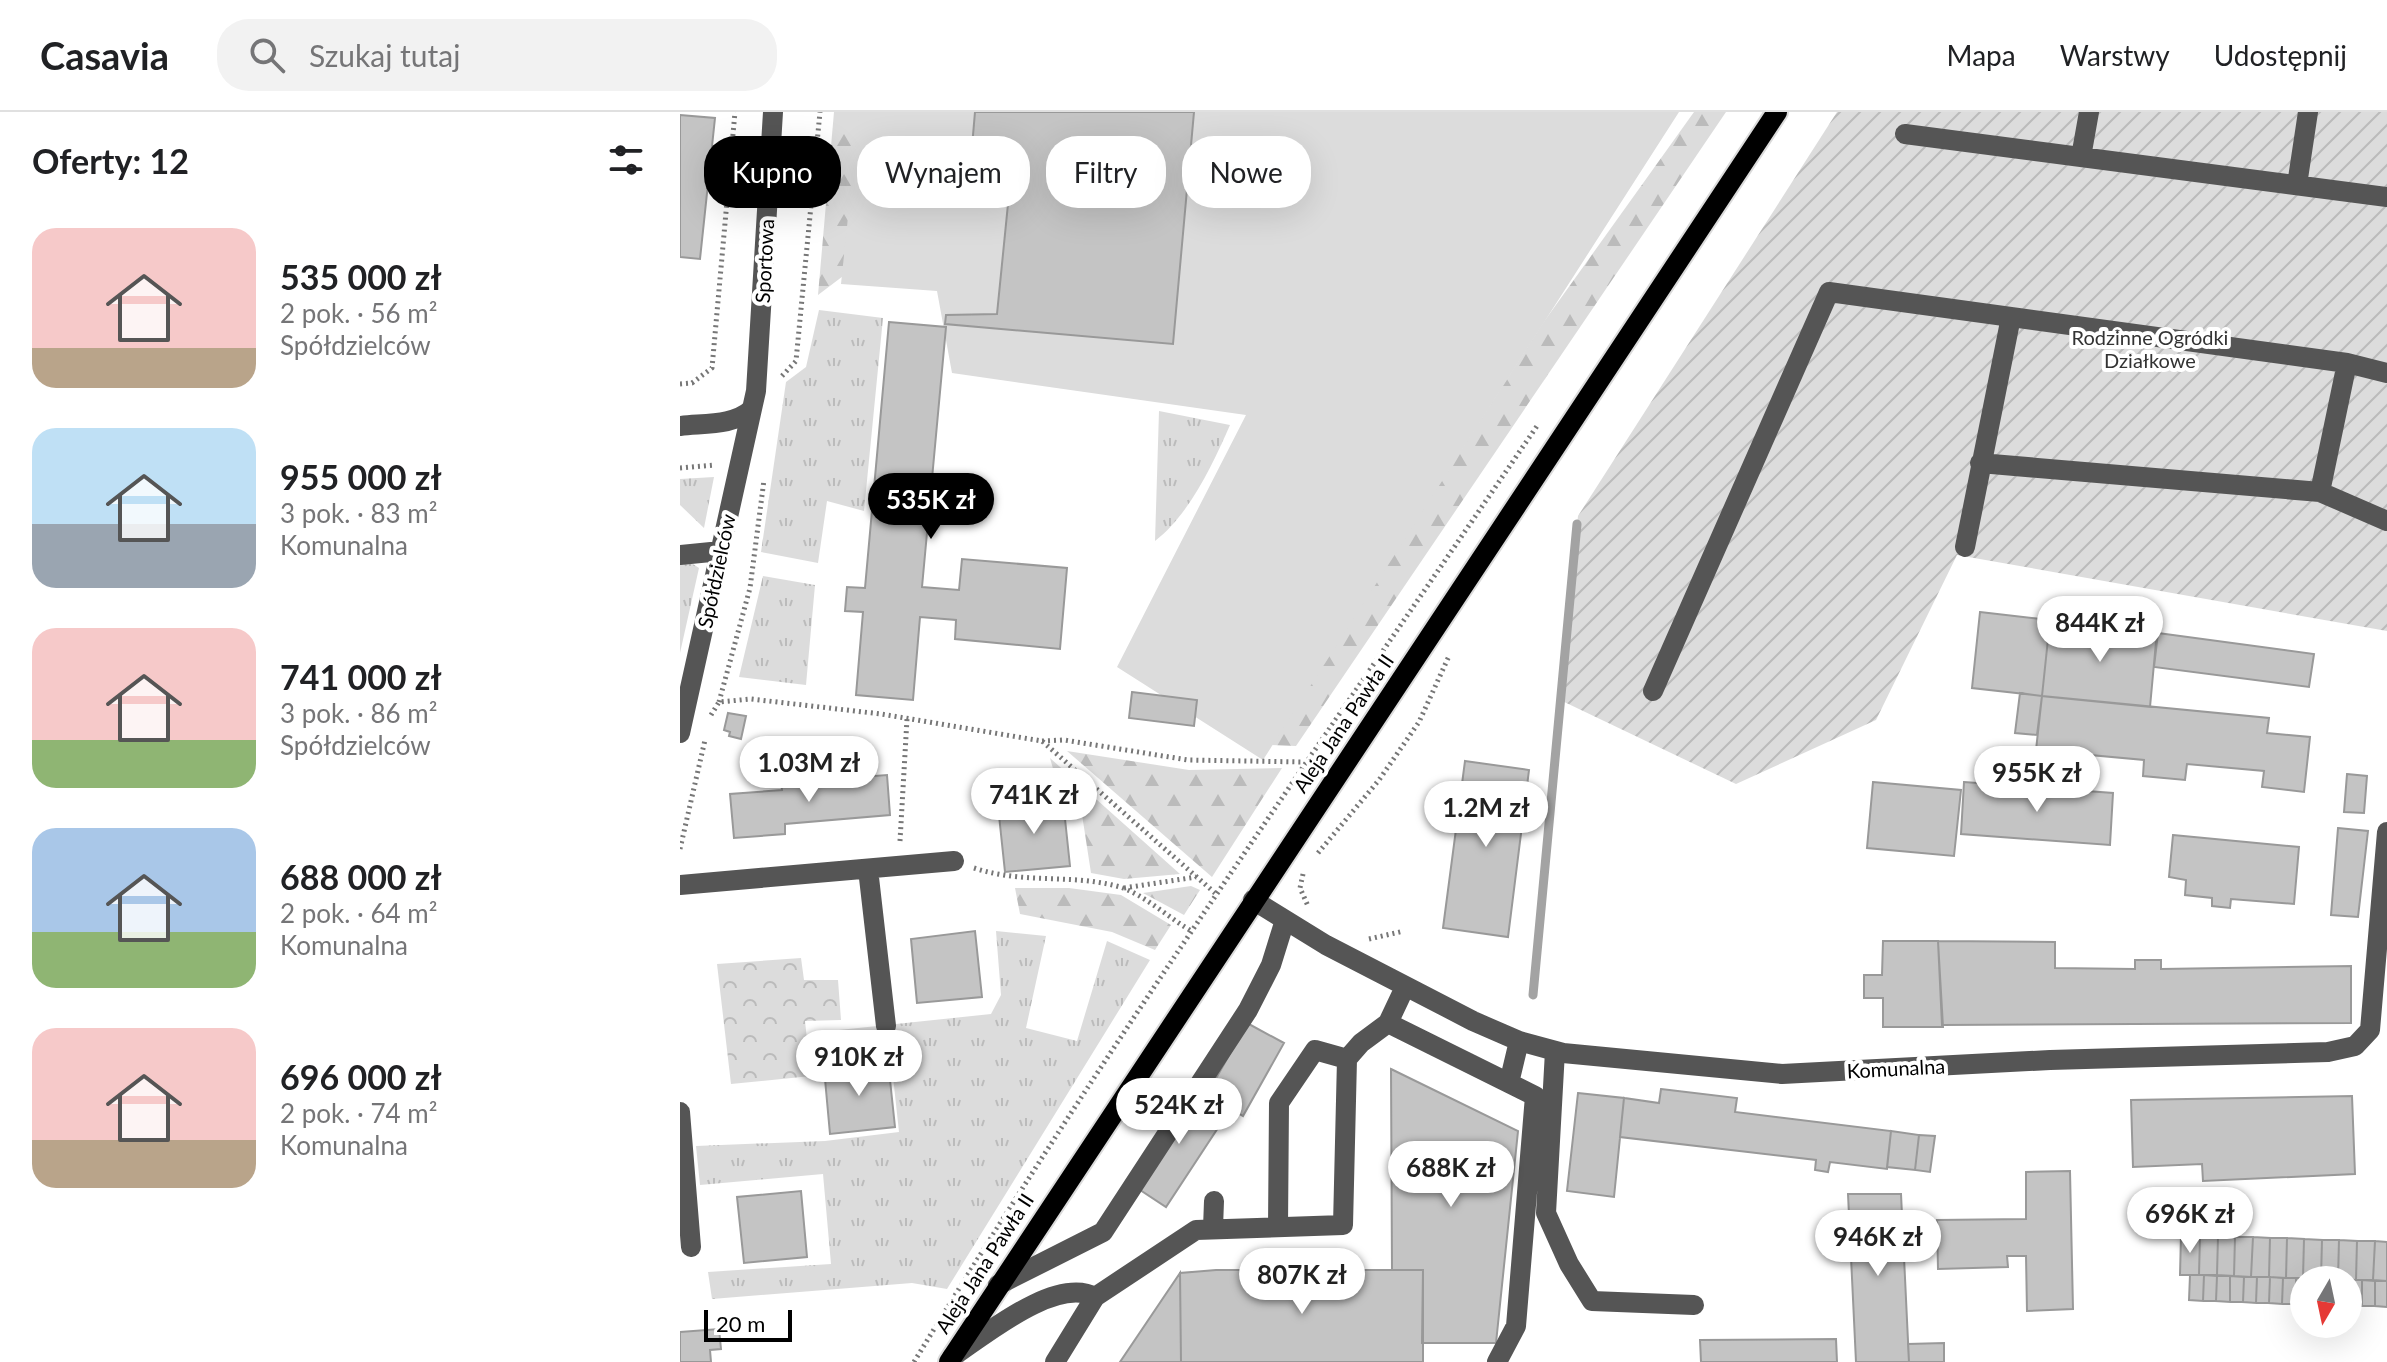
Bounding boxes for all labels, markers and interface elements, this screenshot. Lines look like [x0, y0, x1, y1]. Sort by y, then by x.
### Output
search box [217, 19, 777, 91]
text: Casavia [40, 32, 169, 78]
icon: search [245, 33, 289, 77]
text: Szukaj tutaj [309, 37, 460, 73]
text: Mapa [1947, 38, 2016, 72]
text: Warstwy [2060, 38, 2170, 72]
text: Udostępnij [2214, 38, 2347, 72]
chip: Kupno [704, 136, 841, 208]
chip: Wynajem [857, 136, 1030, 208]
chip: Filtry [1046, 136, 1166, 208]
chip: Nowe [1182, 136, 1311, 208]
icon: filters [604, 138, 648, 182]
text: Oferty: 12 [32, 140, 189, 181]
street label: Sportowa [750, 218, 778, 304]
text: 535 000 zł [280, 256, 442, 297]
icon: home [96, 260, 192, 356]
text: 2 pok. · 56 m² [280, 297, 437, 329]
park label: Rodzinne Ogródki Działkowe [2072, 325, 2228, 372]
text: Spółdzielców [280, 329, 431, 361]
text: 955 000 zł [280, 456, 442, 497]
icon: home [96, 460, 192, 556]
pin: 535K zł [857, 473, 1005, 541]
text: 535K zł [886, 483, 976, 515]
text: 3 pok. · 83 m² [280, 497, 437, 529]
street label: Spółdzielców [692, 512, 740, 630]
text: Komunalna [280, 529, 408, 561]
pin: 844K zł [2026, 596, 2174, 664]
text: 844K zł [2055, 606, 2145, 638]
street label: Aleja Jana Pawła II [1288, 649, 1398, 797]
text: 741 000 zł [280, 656, 442, 697]
icon: home [96, 660, 192, 756]
text: 3 pok. · 86 m² [280, 697, 437, 729]
text: Spółdzielców [280, 729, 431, 761]
pin: 1.03M zł [726, 736, 892, 804]
text: 1.03M zł [758, 746, 860, 778]
pin: 955K zł [1963, 746, 2111, 814]
text: 955K zł [1992, 756, 2082, 788]
pin: 741K zł [960, 768, 1108, 836]
text: 741K zł [989, 778, 1079, 810]
pin: 1.2M zł [1412, 781, 1560, 849]
text: 1.2M zł [1442, 791, 1530, 823]
text: 688 000 zł [280, 856, 442, 897]
icon: home [96, 860, 192, 956]
text: 2 pok. · 64 m² [280, 897, 437, 929]
text: Komunalna [280, 929, 408, 961]
pin: 910K zł [785, 1030, 933, 1098]
text: 910K zł [814, 1040, 904, 1072]
street label: Komunalna [1846, 1053, 1946, 1083]
text: 696 000 zł [280, 1056, 442, 1097]
icon: home [96, 1060, 192, 1156]
pin: 524K zł [1105, 1078, 1253, 1146]
text: 524K zł [1134, 1088, 1224, 1120]
text: 2 pok. · 74 m² [280, 1097, 437, 1129]
text: Komunalna [280, 1129, 408, 1161]
pin: 688K zł [1377, 1141, 1525, 1209]
text: 688K zł [1406, 1151, 1496, 1183]
pin: 696K zł [2116, 1187, 2264, 1255]
street label: Aleja Jana Pawła II [930, 1189, 1038, 1337]
text: 696K zł [2145, 1197, 2235, 1229]
pin: 946K zł [1804, 1210, 1952, 1278]
text: 946K zł [1833, 1220, 1923, 1252]
pin: 807K zł [1228, 1248, 1376, 1316]
text: 807K zł [1257, 1258, 1347, 1290]
north arrow [2290, 1266, 2362, 1338]
map controls [2290, 1266, 2362, 1338]
scale bar [704, 1306, 792, 1342]
text: 20 m [716, 1310, 765, 1337]

